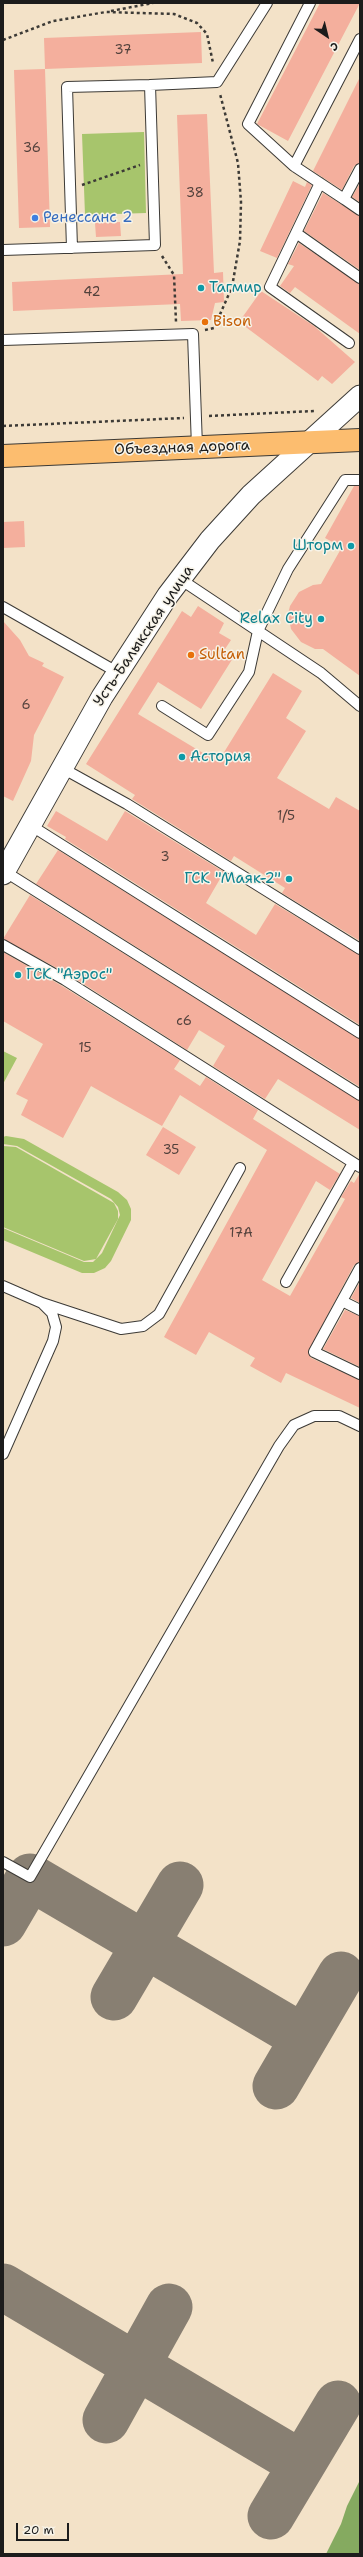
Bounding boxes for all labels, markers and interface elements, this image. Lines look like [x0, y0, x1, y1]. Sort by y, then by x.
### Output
north arrow [307, 16, 347, 56]
text: С [327, 38, 341, 54]
house number: 37 [114, 43, 132, 59]
house number: 36 [23, 141, 41, 157]
house number: 38 [186, 186, 204, 202]
place label: Ренессанс 2 [43, 209, 133, 227]
marker: Ренессанс 2 [30, 213, 40, 223]
place label: Тагмир [209, 279, 262, 297]
marker: Тагмир [196, 283, 206, 293]
house number: 42 [83, 285, 101, 301]
place label: Bison [213, 313, 251, 331]
marker: Bison [200, 317, 210, 327]
street label: Объездная дорога [114, 437, 250, 459]
place label: Шторм [292, 537, 343, 555]
marker: Шторм [346, 541, 356, 551]
street label: Усть-Балыкская улица [90, 562, 198, 710]
place label: Relax City [240, 610, 313, 628]
marker: Relax City [316, 614, 326, 624]
place label: Sultan [199, 646, 245, 664]
marker: Sultan [186, 650, 196, 660]
house number: 6 [21, 698, 31, 714]
place label: Астория [190, 748, 251, 766]
marker: Астория [177, 752, 187, 762]
house number: 1/5 [277, 809, 295, 825]
house number: 3 [160, 850, 170, 866]
place label: ГСК "Маяк-2" [184, 870, 281, 888]
marker: ГСК "Маяк-2" [284, 874, 294, 884]
place label: ГСК "Аэрос" [26, 966, 112, 984]
marker: ГСК "Аэрос" [13, 970, 23, 980]
house number: с6 [176, 1014, 192, 1030]
house number: 15 [78, 1041, 92, 1057]
house number: 35 [163, 1143, 179, 1159]
house number: 17А [229, 1226, 253, 1242]
scale bar [18, 2515, 71, 2541]
text: 20 m [23, 2522, 54, 2538]

